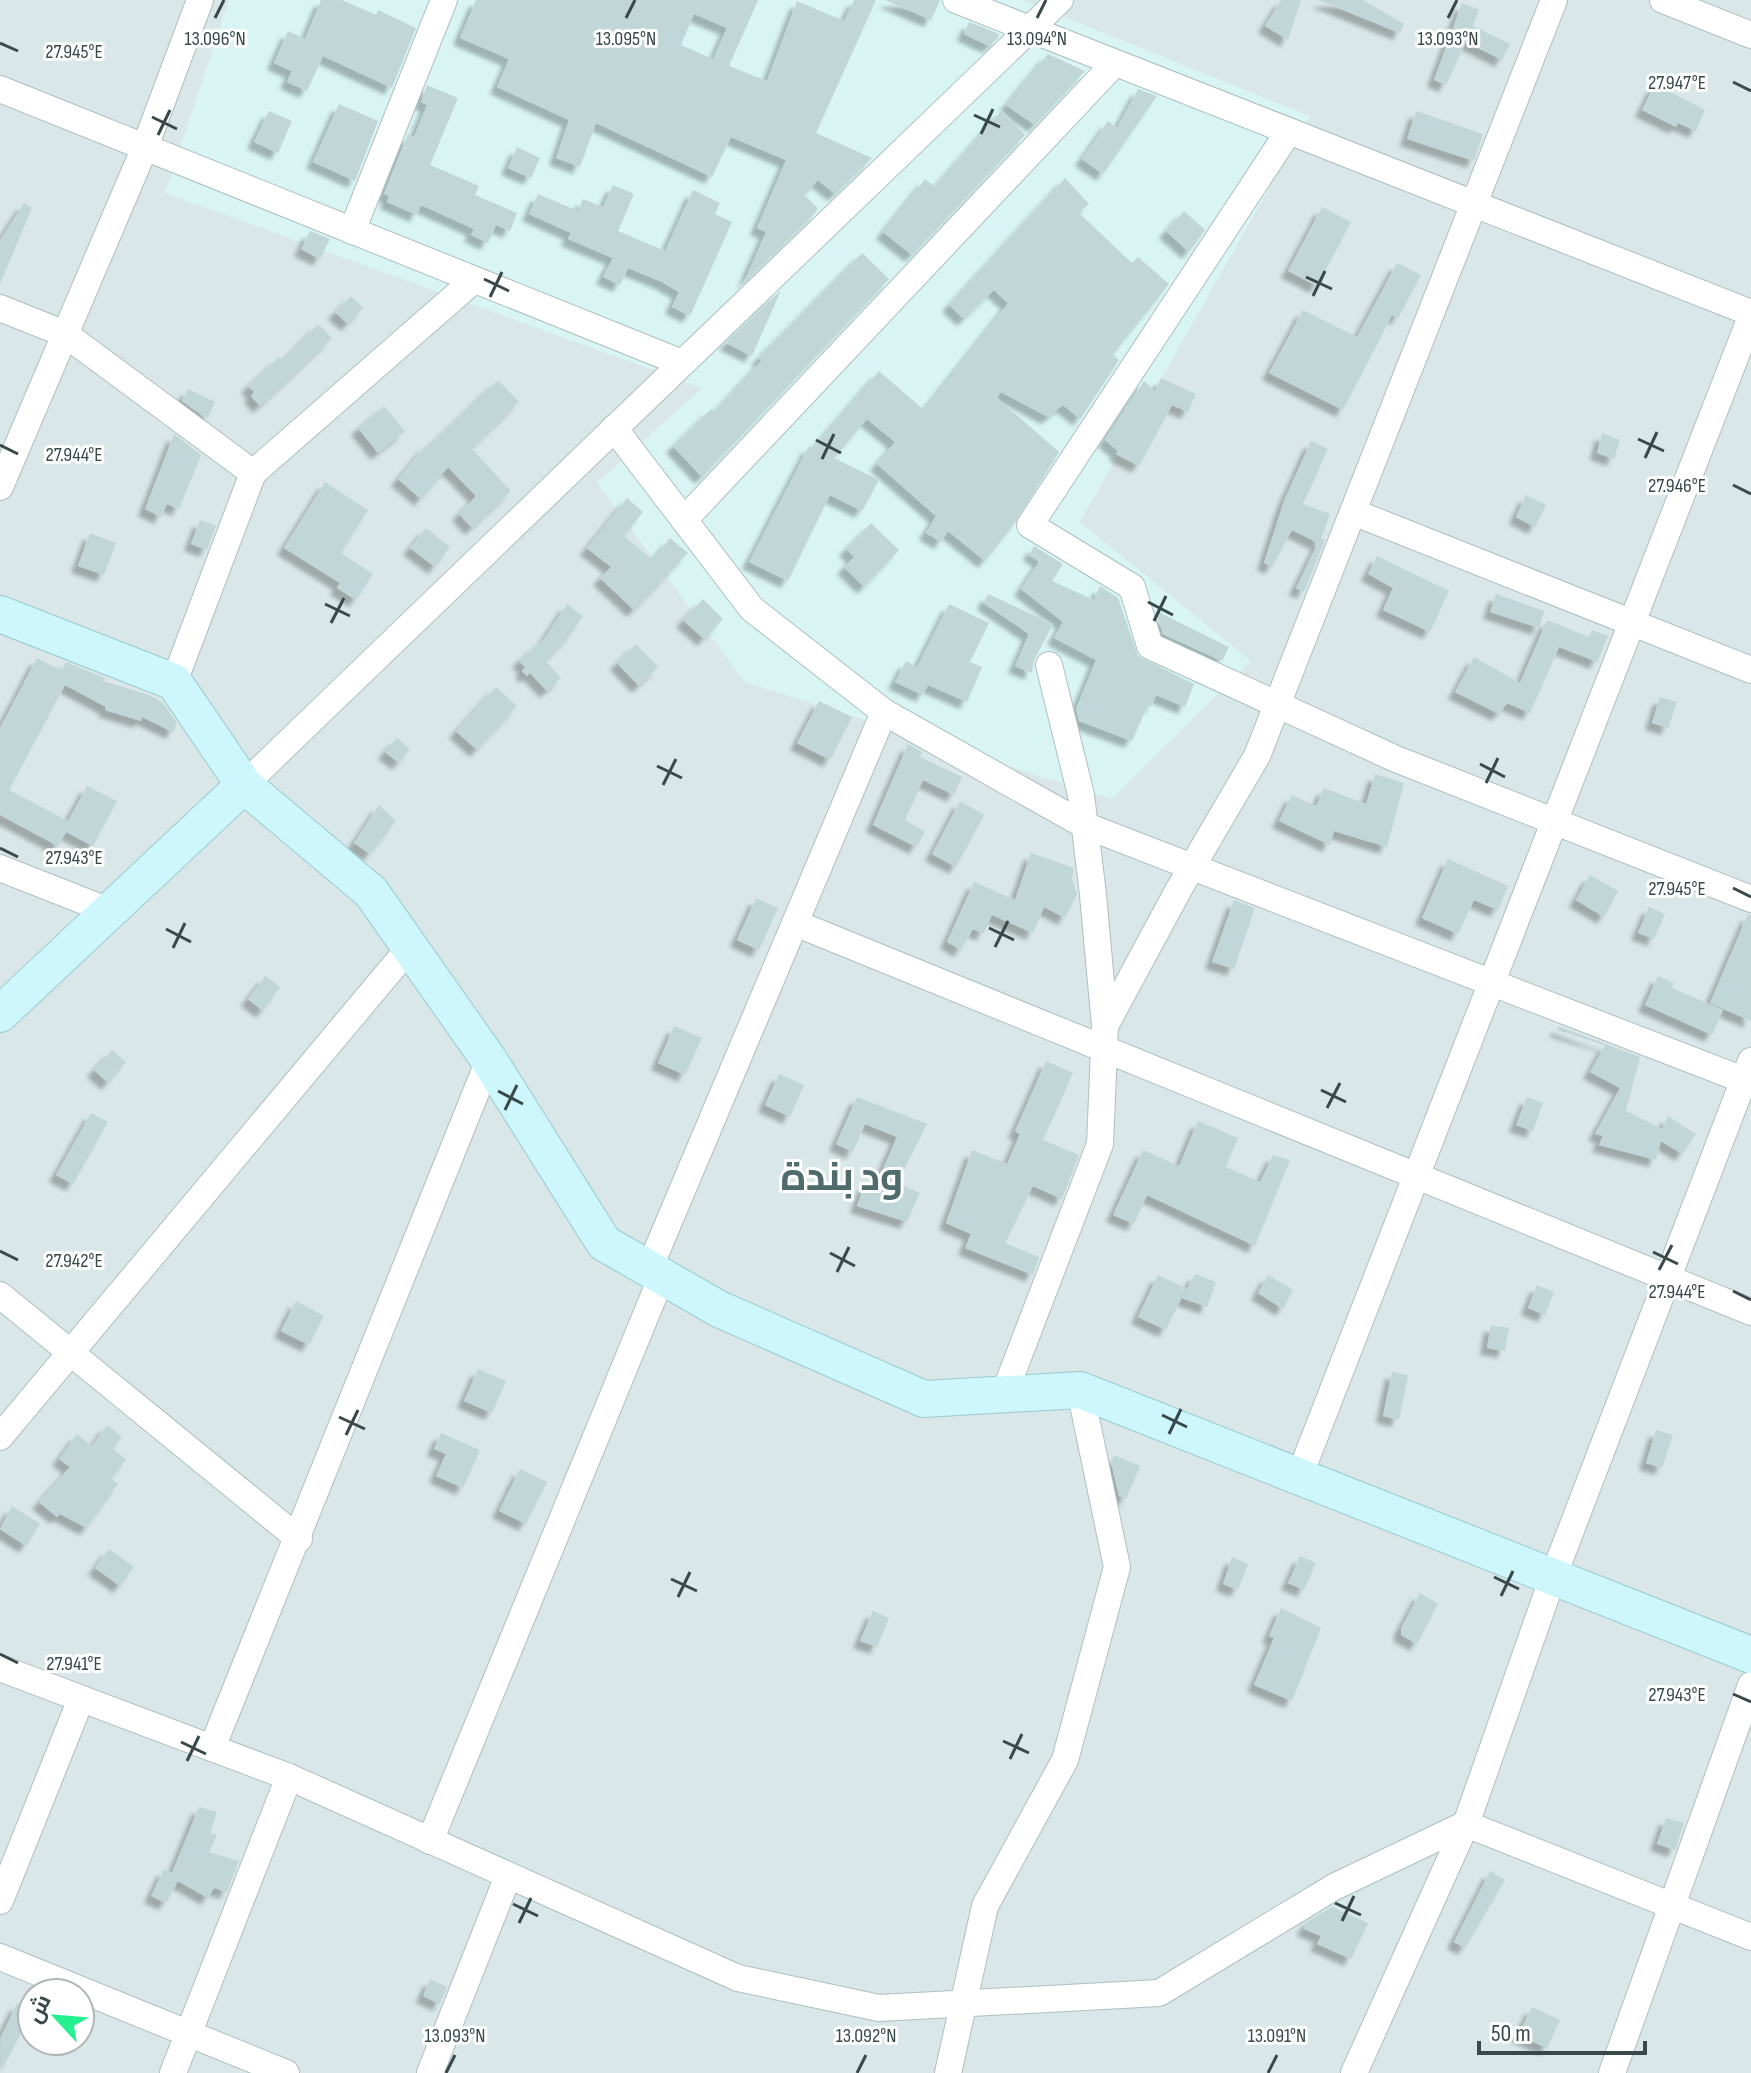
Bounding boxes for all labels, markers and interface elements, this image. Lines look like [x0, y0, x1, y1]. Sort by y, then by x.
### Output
text: 13.096°N [184, 27, 246, 51]
text: 13.095°N [596, 27, 656, 51]
text: 13.094°N [1007, 27, 1067, 51]
text: 13.093°N [1418, 27, 1478, 51]
text: 27.945°E [45, 40, 103, 64]
text: 27.947°E [1648, 71, 1706, 95]
text: 27.944°E [46, 443, 102, 467]
text: 27.946°E [1648, 474, 1706, 498]
text: 27.943°E [45, 846, 103, 870]
text: 27.945°E [1648, 877, 1706, 901]
district label: ود بندة [781, 1154, 903, 1202]
text: 27.942°E [45, 1249, 103, 1273]
text: 27.944°E [1649, 1280, 1705, 1304]
text: 27.941°E [46, 1652, 102, 1676]
text: 27.943°E [1648, 1683, 1706, 1707]
north arrow [16, 1977, 96, 2057]
text: ش [21, 1990, 58, 2027]
scale bar [1479, 2005, 1645, 2055]
text: 50 m [1491, 2019, 1531, 2048]
text: 13.093°N [425, 2024, 485, 2048]
text: 13.092°N [836, 2024, 896, 2048]
text: 13.091°N [1248, 2024, 1306, 2048]

